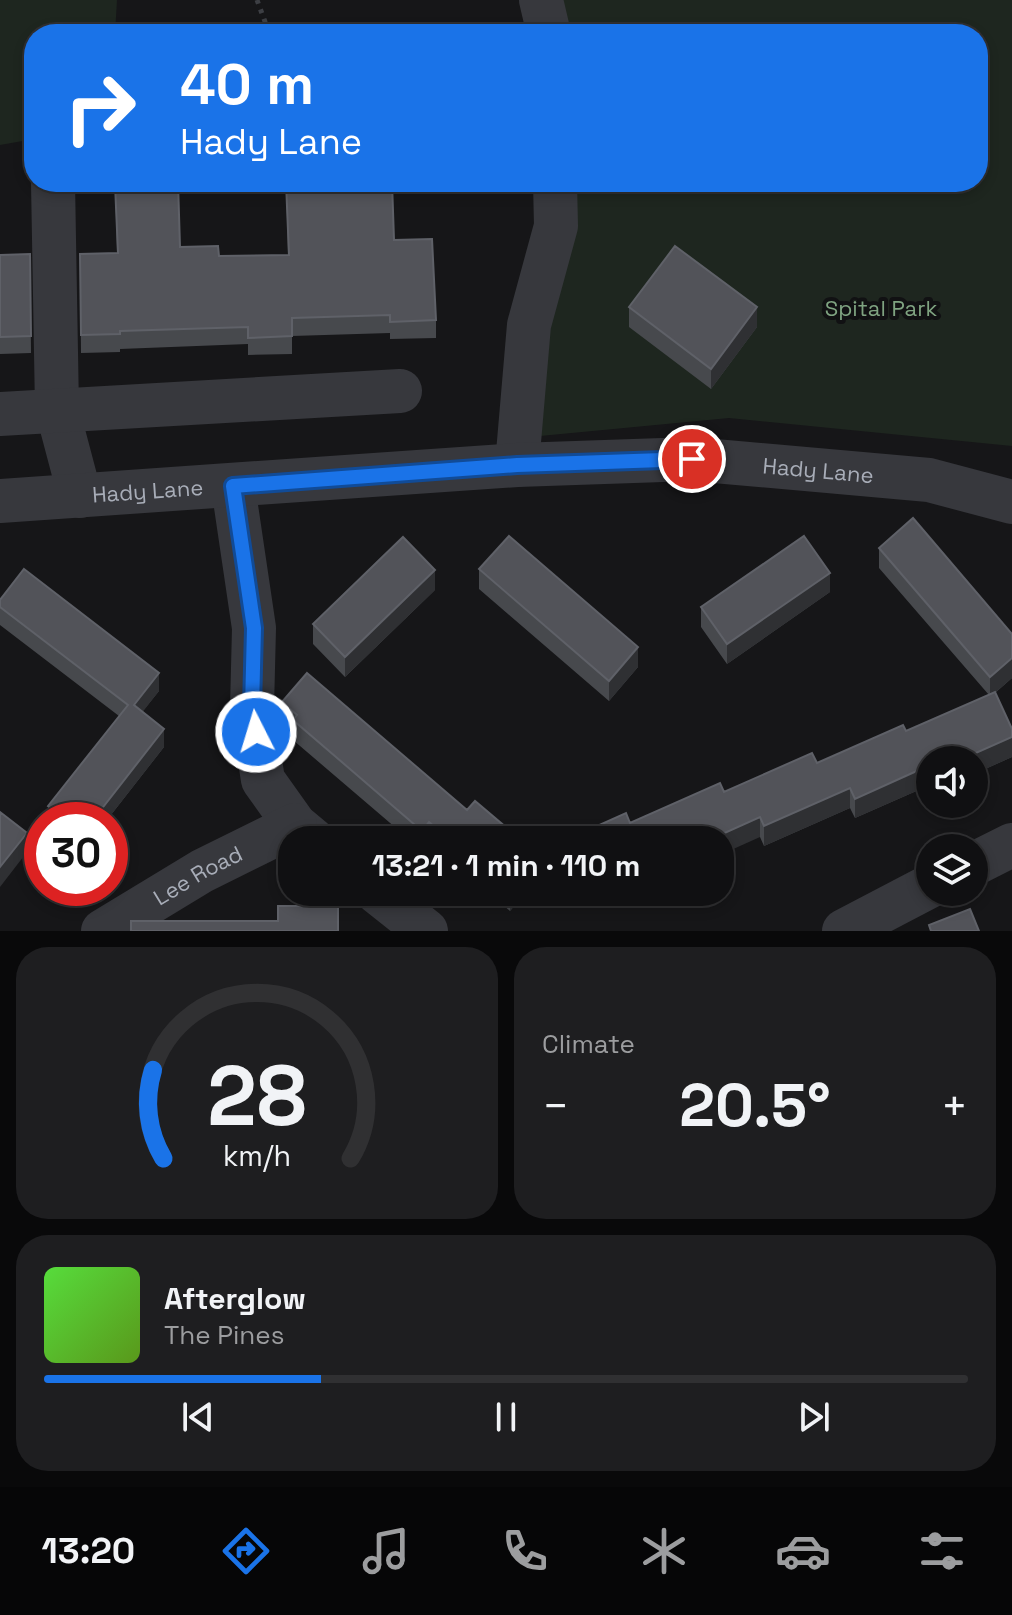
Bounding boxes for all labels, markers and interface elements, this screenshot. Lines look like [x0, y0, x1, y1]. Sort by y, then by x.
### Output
text: 40 m [180, 49, 314, 120]
icon: right [48, 56, 152, 160]
text: Hady Lane [180, 119, 362, 165]
park label: Spital Park [825, 294, 937, 322]
pin [658, 425, 726, 493]
icon: arrive [670, 437, 714, 481]
street label: Hady Lane [761, 451, 875, 489]
street label: Hady Lane [91, 473, 204, 509]
position arrow [214, 690, 298, 774]
map controls [916, 746, 988, 906]
button: sound [916, 746, 988, 818]
speed limit sign: 30 [24, 802, 128, 906]
button: layers [916, 834, 988, 906]
street label: Lee Road [148, 839, 247, 911]
text: 13:21 · 1 min · 110 m [372, 846, 640, 885]
text: Climate [542, 1027, 635, 1061]
text: 28 [207, 1043, 307, 1149]
text: 20.5° [679, 1067, 831, 1144]
text: − [542, 1078, 569, 1134]
text: + [941, 1078, 968, 1134]
text: km/h [223, 1138, 291, 1174]
text: Afterglow [164, 1279, 306, 1318]
text: The Pines [164, 1318, 284, 1352]
icon: previous [176, 1395, 220, 1439]
icon: pause [484, 1395, 528, 1439]
icon: next [792, 1395, 836, 1439]
icon: directions [218, 1523, 274, 1579]
icon: music [358, 1523, 414, 1579]
icon: phone [497, 1523, 553, 1579]
icon: climate [636, 1523, 692, 1579]
icon: car [775, 1523, 831, 1579]
icon: filters [914, 1523, 970, 1579]
text: 13:20 [42, 1528, 135, 1574]

